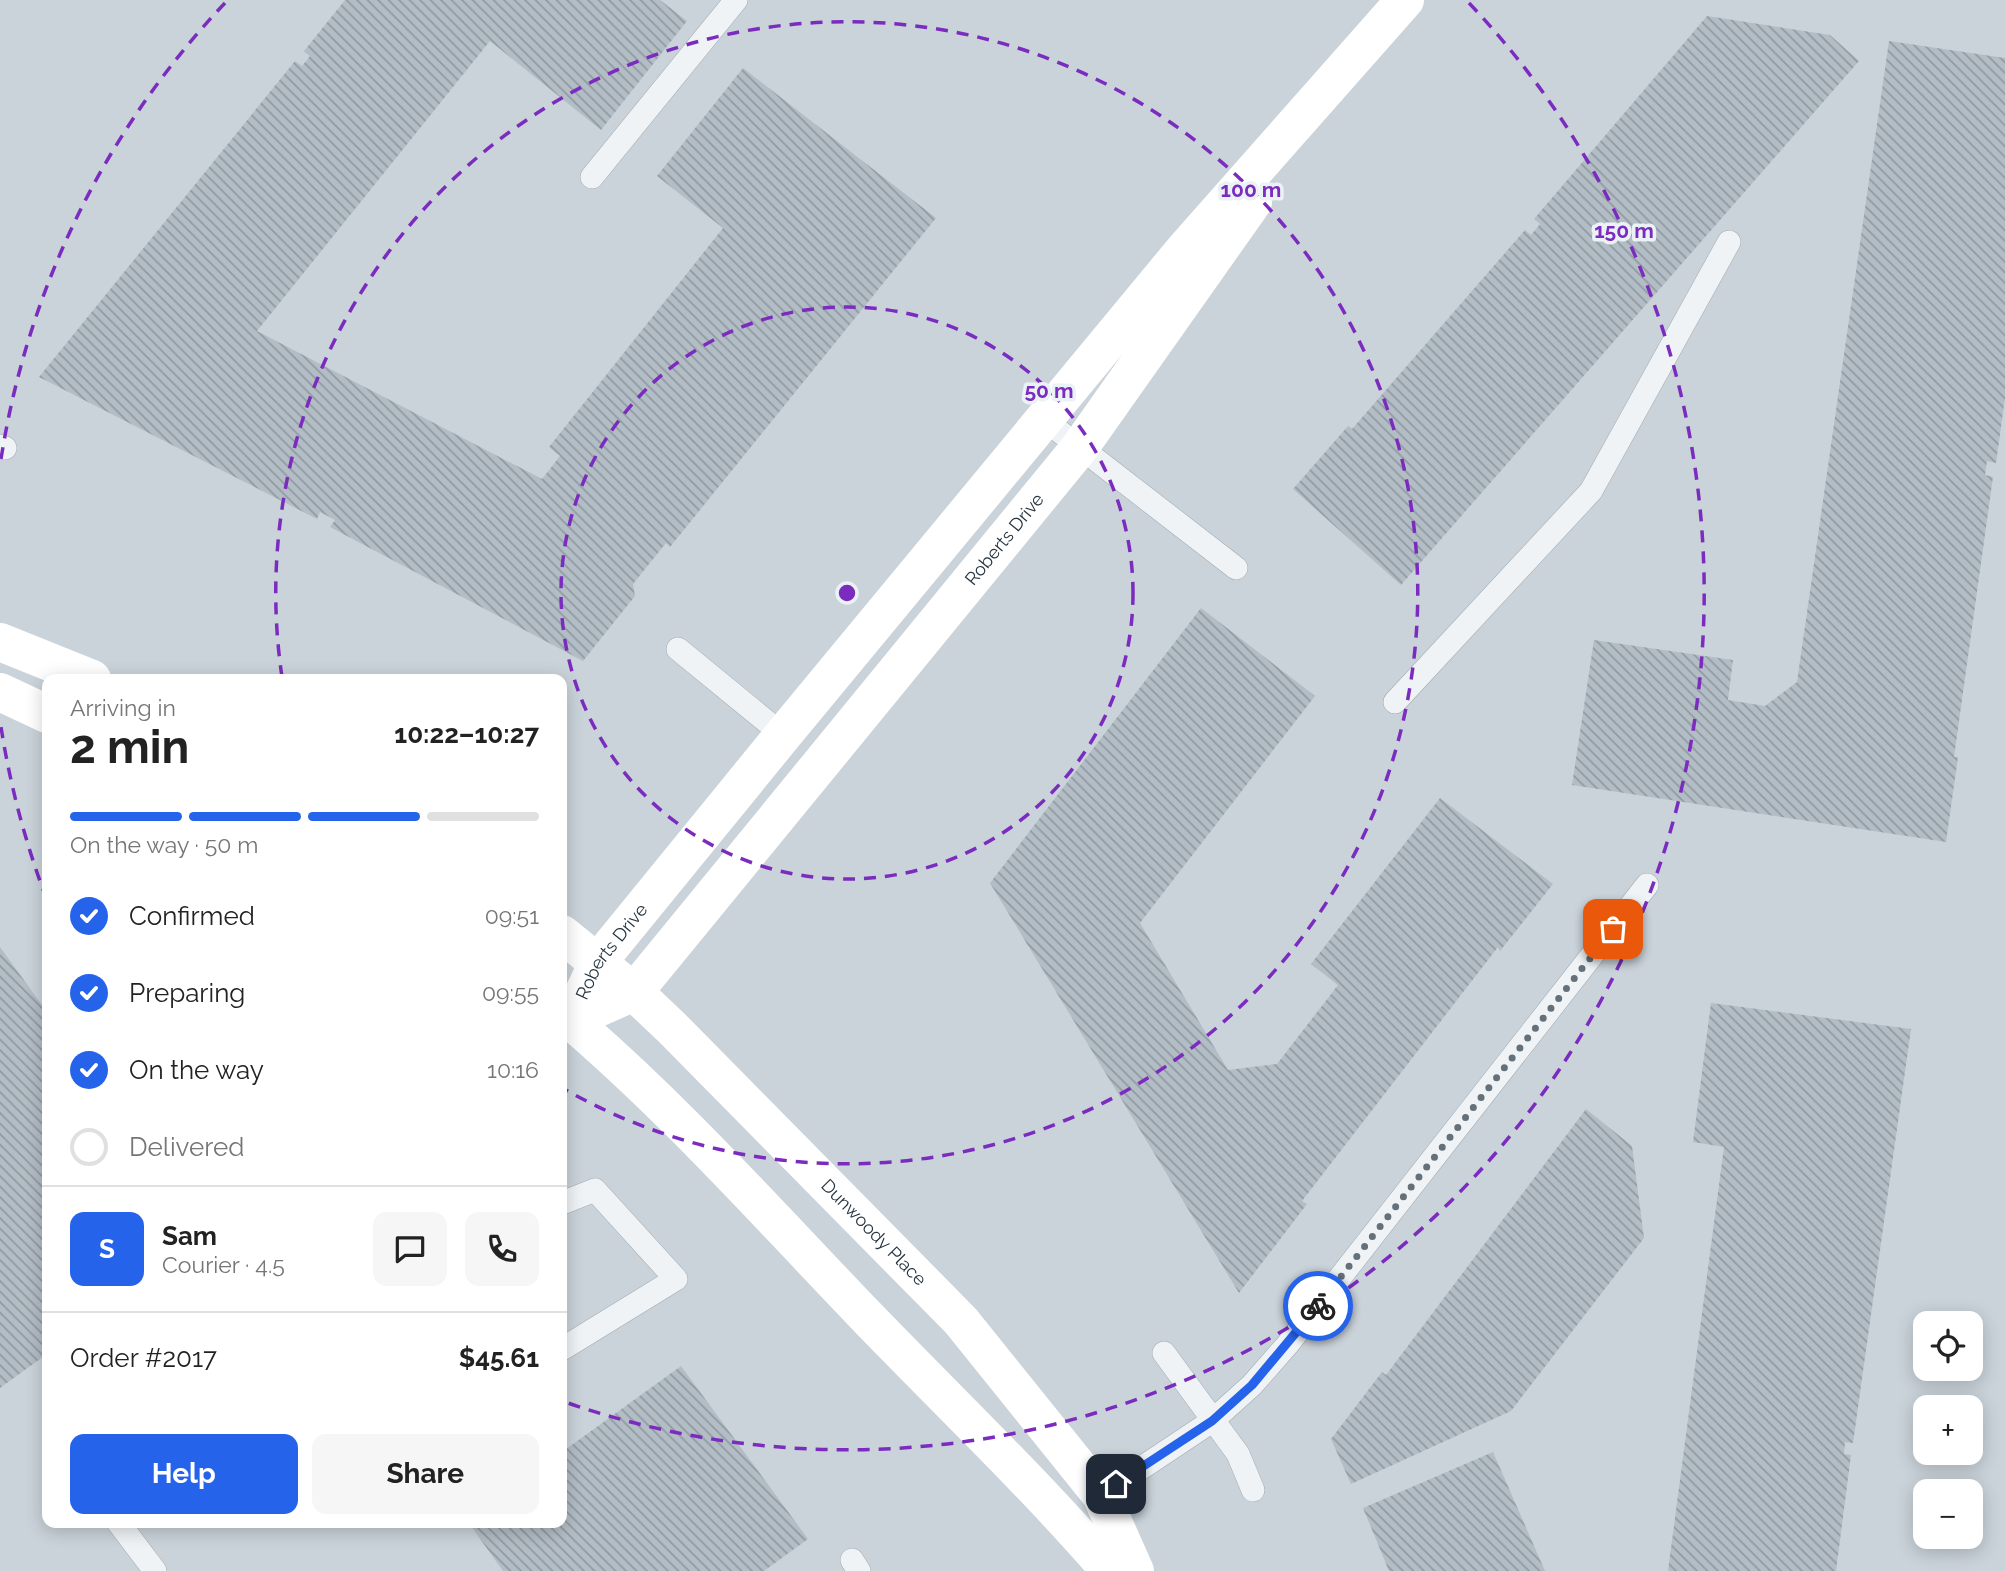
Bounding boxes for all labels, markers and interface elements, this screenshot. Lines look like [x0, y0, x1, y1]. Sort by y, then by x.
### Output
text: 100 m [1221, 177, 1281, 202]
text: 150 m [1594, 218, 1654, 243]
text: 50 m [1024, 378, 1074, 403]
street label: Roberts Drive [960, 488, 1048, 589]
centre of rings [835, 581, 859, 605]
text: Arriving in [70, 694, 176, 721]
text: 10:22–10:27 [394, 719, 539, 749]
text: 2 min [70, 720, 189, 774]
text: On the way · 50 m [70, 831, 258, 858]
icon: check [70, 897, 108, 935]
street label: Roberts Drive [571, 899, 652, 1003]
pin [1583, 899, 1643, 959]
text: Confirmed [129, 901, 255, 931]
text: 09:51 [485, 902, 539, 929]
icon: bag [1594, 910, 1632, 948]
icon: check [70, 974, 108, 1012]
text: Preparing [129, 978, 245, 1008]
text: 09:55 [482, 979, 539, 1006]
icon: check [70, 1051, 108, 1089]
text: On the way [129, 1055, 264, 1085]
text: 10:16 [487, 1056, 539, 1083]
text: Delivered [129, 1132, 244, 1162]
street label: Dunwoody Place [817, 1175, 931, 1290]
button: chat [373, 1212, 447, 1286]
button: phone [465, 1212, 539, 1286]
text: Sam [162, 1221, 217, 1251]
text: S [99, 1234, 115, 1264]
text: Courier · 4.5 [162, 1251, 285, 1278]
courier [1283, 1271, 1353, 1341]
icon: bike [1299, 1287, 1337, 1325]
map controls [1913, 1311, 1983, 1549]
button: locate [1913, 1311, 1983, 1381]
text: Order #2017 [70, 1343, 217, 1373]
text: $45.61 [459, 1343, 539, 1373]
button: + [1913, 1395, 1983, 1465]
button: Help [70, 1434, 298, 1514]
button: Share [312, 1434, 539, 1514]
pin [1086, 1454, 1146, 1514]
icon: home [1097, 1465, 1135, 1503]
button: − [1913, 1479, 1983, 1549]

